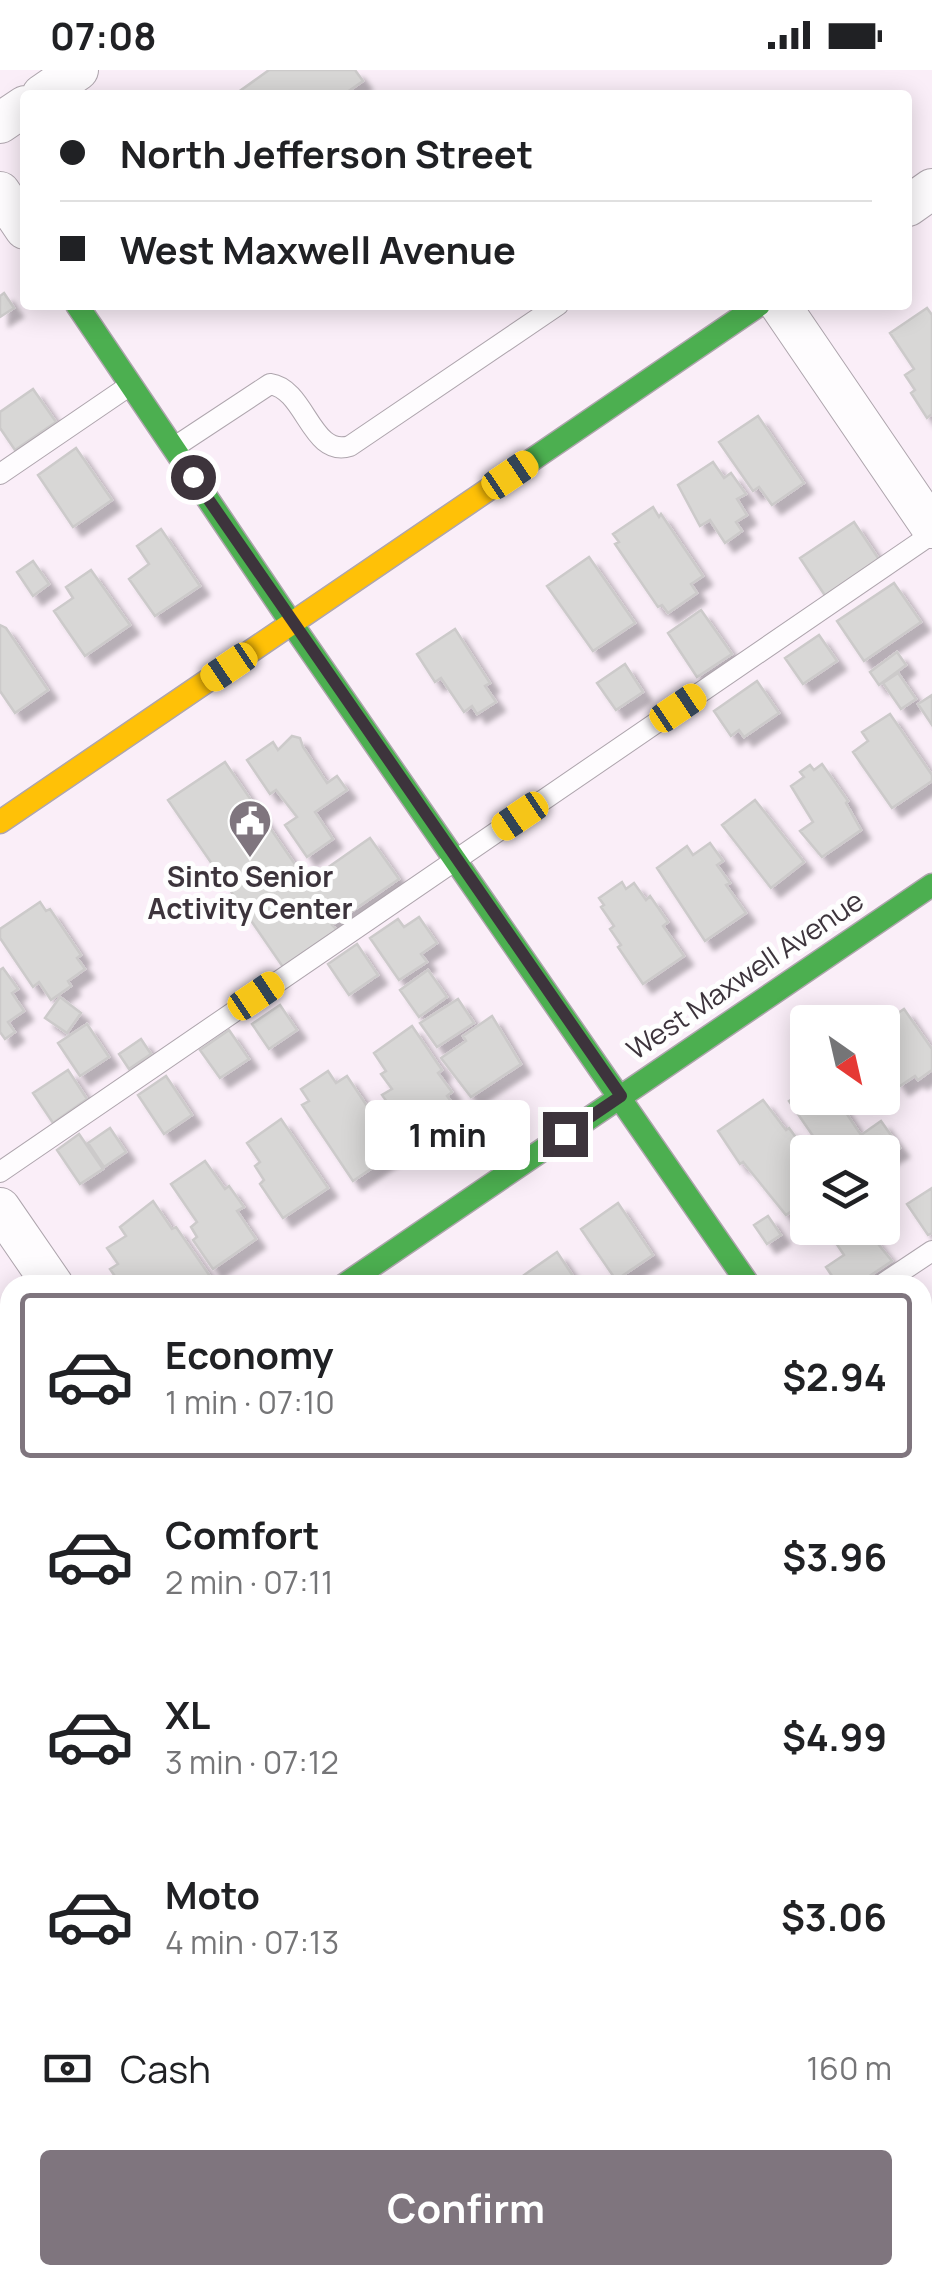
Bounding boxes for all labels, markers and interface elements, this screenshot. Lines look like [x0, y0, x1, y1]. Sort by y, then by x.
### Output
text: 07:08 [50, 9, 157, 61]
text: North Jefferson Street [120, 127, 533, 179]
text: West Maxwell Avenue [120, 223, 516, 275]
car [477, 446, 543, 504]
route start [171, 455, 216, 500]
car [196, 638, 262, 696]
car [645, 679, 711, 737]
car [487, 787, 553, 845]
public building icon: Sinto Senior Activity Center [227, 798, 273, 859]
place label: Sinto Senior Activity Center [147, 857, 353, 927]
street label: West Maxwell Avenue [619, 881, 870, 1068]
car [223, 967, 289, 1025]
north arrow [790, 1005, 900, 1115]
map controls [790, 1005, 900, 1245]
callout: 1 min [365, 1099, 530, 1169]
route end [543, 1112, 588, 1157]
text: 1 min [408, 1113, 487, 1157]
button: layers [790, 1135, 900, 1245]
text: Economy [165, 1328, 334, 1380]
icon: car [45, 1331, 135, 1421]
text: $2.94 [782, 1350, 887, 1402]
text: 1 min · 07:10 [165, 1380, 335, 1424]
text: Comfort [165, 1508, 319, 1560]
icon: car [45, 1511, 135, 1601]
text: $3.96 [782, 1530, 887, 1582]
text: 2 min · 07:11 [165, 1560, 333, 1604]
text: XL [165, 1688, 210, 1740]
icon: car [45, 1691, 135, 1781]
text: $4.99 [782, 1710, 887, 1762]
text: 3 min · 07:12 [165, 1740, 339, 1784]
text: Moto [165, 1868, 260, 1920]
icon: car [45, 1871, 135, 1961]
text: $3.06 [781, 1890, 887, 1942]
text: 4 min · 07:13 [165, 1920, 339, 1964]
icon: cash [40, 2041, 95, 2096]
text: Cash [120, 2042, 211, 2094]
text: 160 m [807, 2046, 892, 2090]
button: Confirm [40, 2150, 892, 2265]

